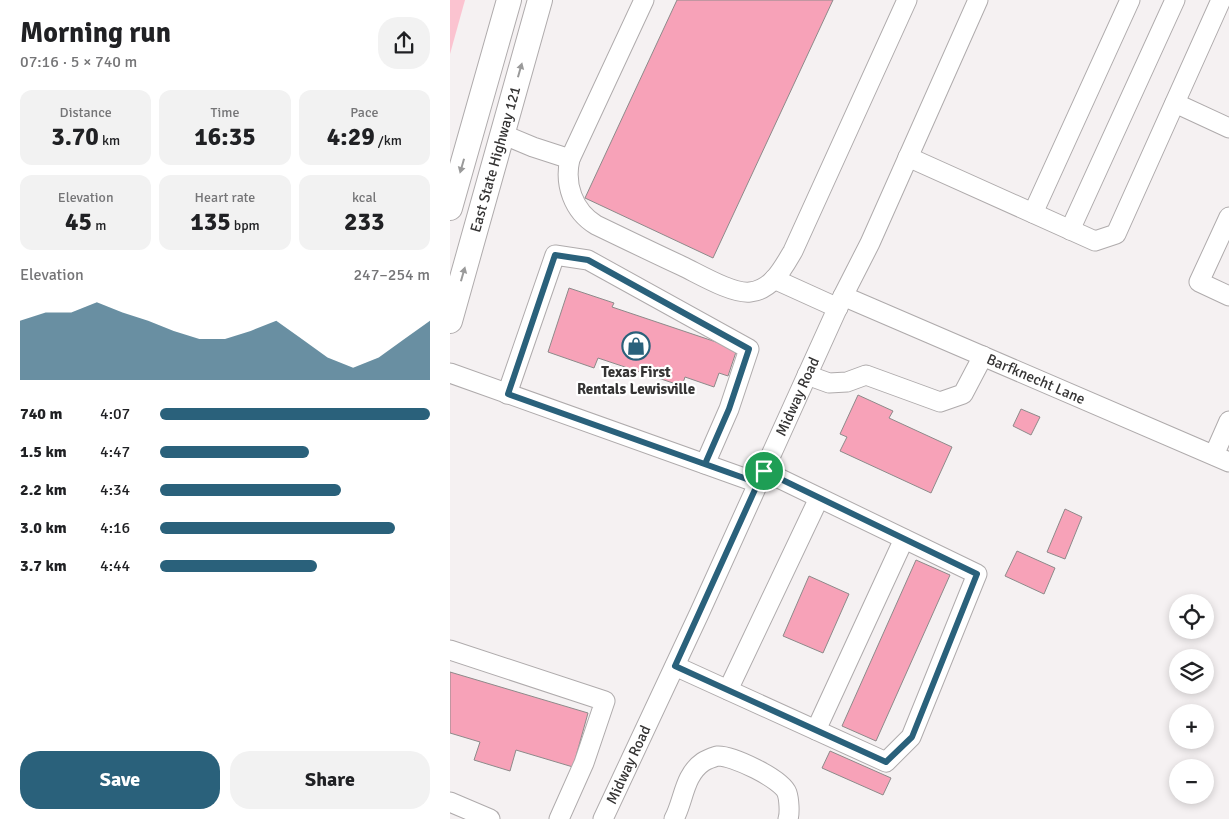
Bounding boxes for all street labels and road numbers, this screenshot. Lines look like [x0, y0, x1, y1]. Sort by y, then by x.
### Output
street label: East State Highway 121 [466, 84, 524, 234]
street label: Barfknecht Lane [984, 350, 1088, 408]
street label: Midway Road [772, 354, 823, 439]
street label: Midway Road [602, 722, 655, 807]

